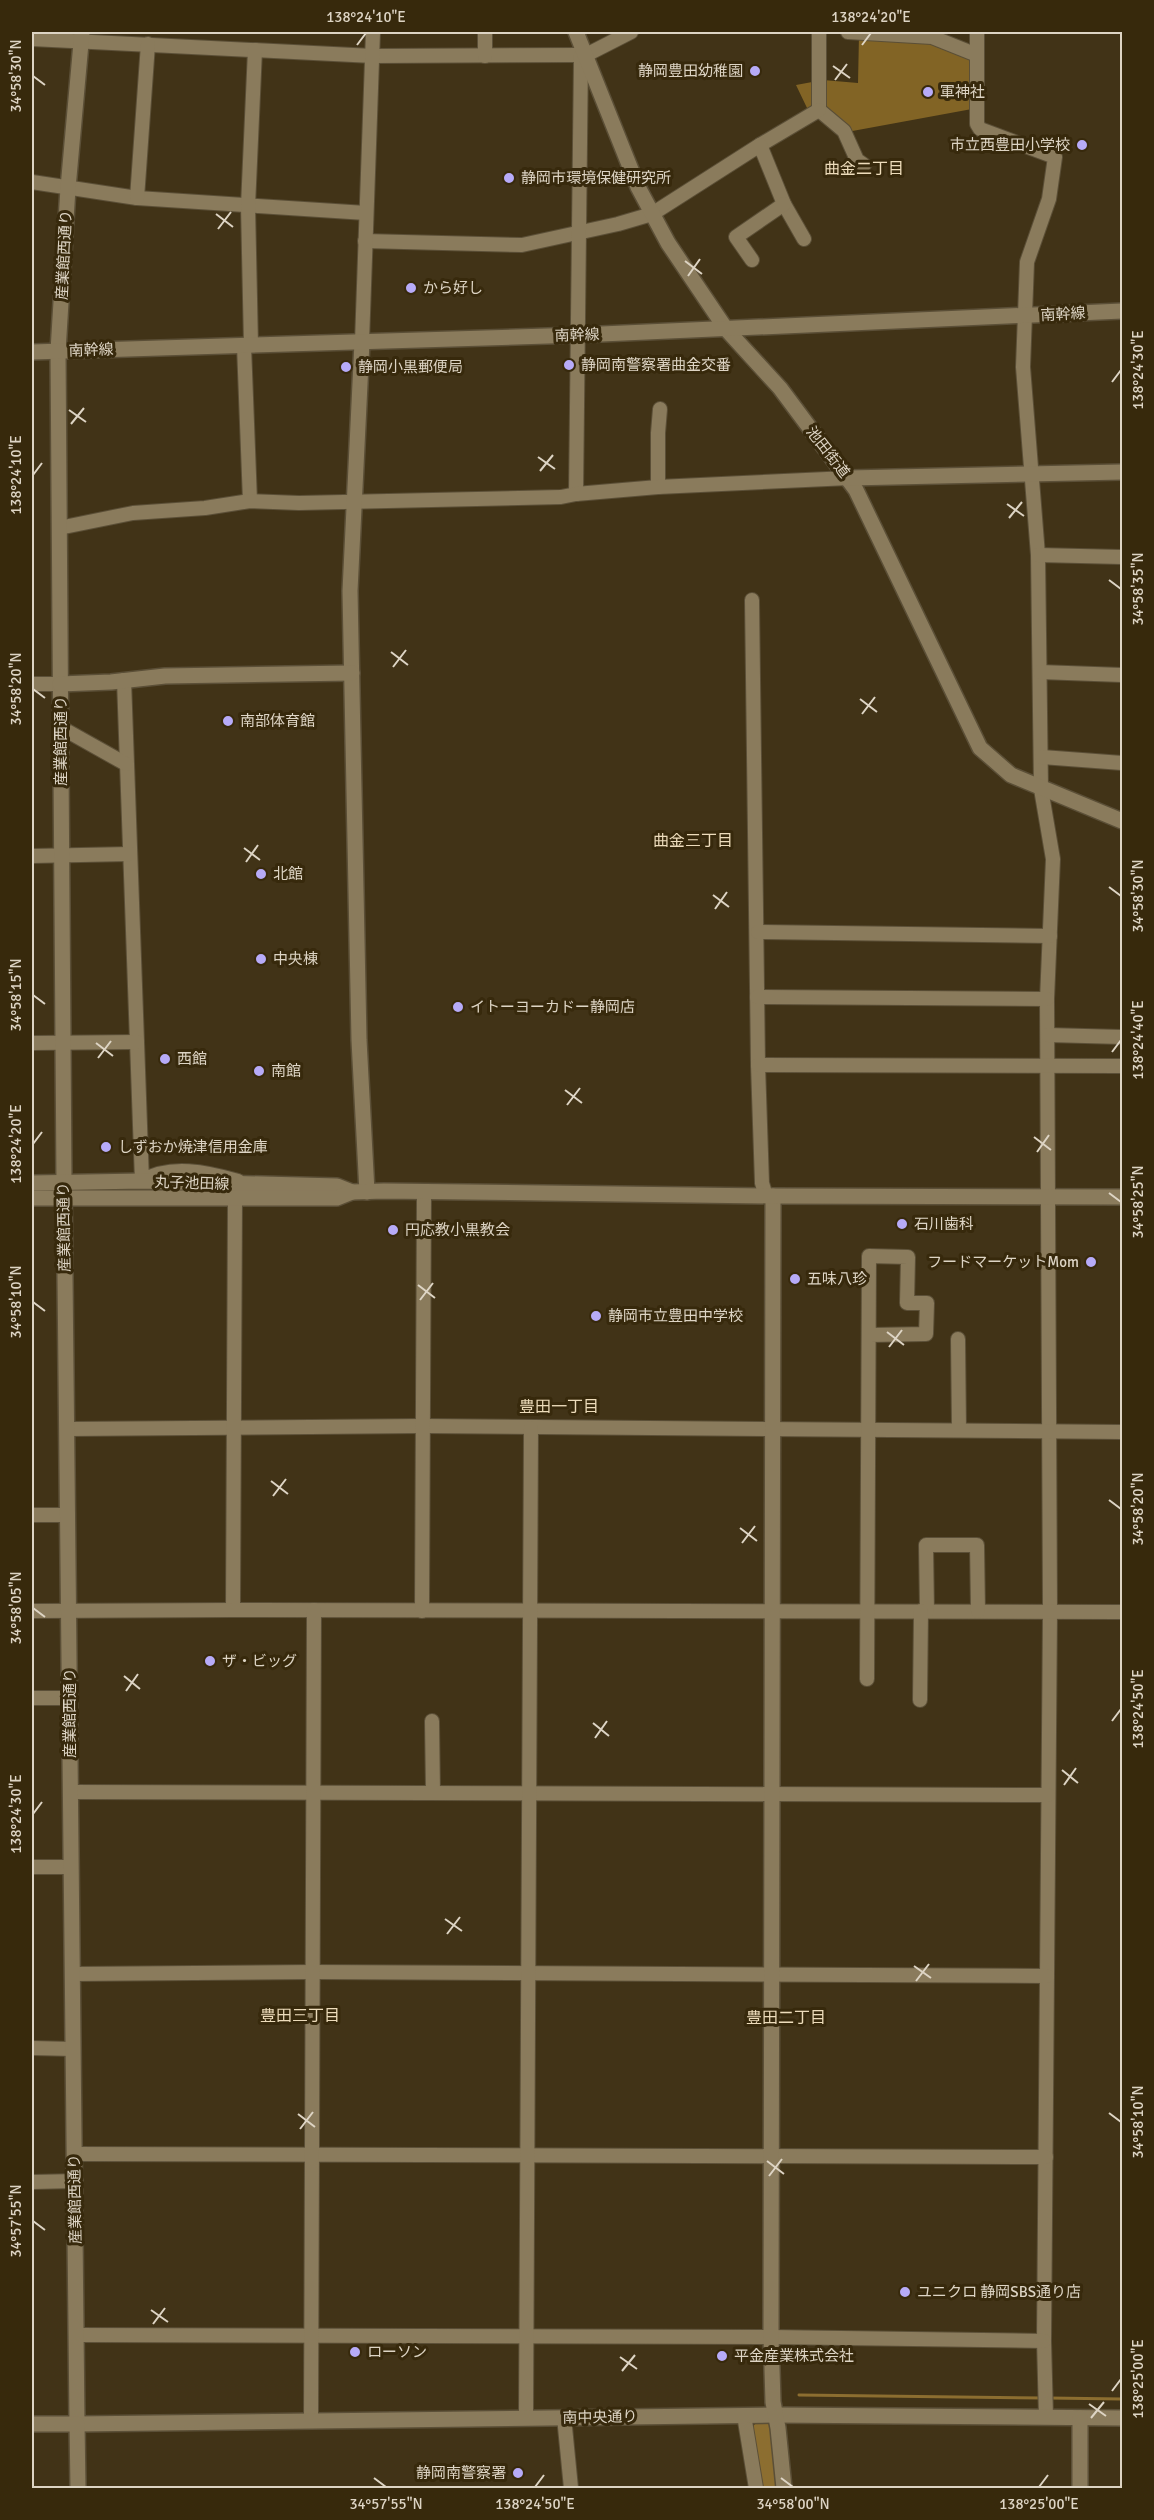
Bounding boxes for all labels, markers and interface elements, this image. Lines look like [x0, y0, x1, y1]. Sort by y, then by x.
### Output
text: 138°24'10"E [326, 8, 406, 26]
text: 138°24'20"E [831, 8, 911, 26]
text: 34°58'30"N [7, 39, 25, 113]
place label: 静岡豊田幼稚園 [638, 62, 743, 80]
marker: 静岡豊田幼稚園 [748, 64, 762, 78]
place label: 軍神社 [940, 83, 985, 101]
marker: 軍神社 [921, 85, 935, 99]
place label: 市立西豊田小学校 [950, 136, 1070, 154]
marker: 市立西豊田小学校 [1075, 138, 1089, 152]
district label: 曲金二丁目 [824, 159, 904, 179]
place label: 静岡市環境保健研究所 [521, 169, 671, 187]
marker: 静岡市環境保健研究所 [502, 171, 516, 185]
street label: 産業館西通り [53, 210, 75, 300]
place label: から好し [423, 279, 483, 297]
marker: から好し [404, 281, 418, 295]
street label: 南幹線 [1040, 304, 1086, 324]
street label: 南幹線 [554, 325, 600, 345]
text: 138°24'30"E [1129, 330, 1147, 410]
street label: 南幹線 [68, 340, 114, 360]
place label: 静岡南警察署曲金交番 [581, 356, 731, 374]
place label: 静岡小黒郵便局 [358, 358, 463, 376]
marker: 静岡南警察署曲金交番 [562, 358, 576, 372]
marker: 静岡小黒郵便局 [339, 360, 353, 374]
street label: 池田街道 [802, 423, 854, 481]
text: 138°24'10"E [7, 435, 25, 515]
text: 34°58'35"N [1129, 552, 1147, 626]
text: 34°58'20"N [7, 652, 25, 726]
street label: 産業館西通り [52, 696, 70, 786]
place label: 南部体育館 [240, 712, 315, 730]
marker: 南部体育館 [221, 714, 235, 728]
district label: 曲金三丁目 [653, 831, 733, 851]
text: 34°58'30"N [1129, 859, 1147, 933]
place label: 北館 [273, 865, 303, 883]
marker: 北館 [254, 867, 268, 881]
place label: 中央棟 [273, 950, 318, 968]
marker: 中央棟 [254, 952, 268, 966]
text: 34°58'15"N [7, 958, 25, 1032]
place label: イトーヨーカドー静岡店 [470, 998, 635, 1016]
marker: イトーヨーカドー静岡店 [451, 1000, 465, 1014]
text: 138°24'40"E [1129, 1000, 1147, 1080]
place label: 西館 [177, 1050, 207, 1068]
marker: 西館 [158, 1052, 172, 1066]
place label: 南館 [271, 1062, 301, 1080]
marker: 南館 [252, 1064, 266, 1078]
text: 138°24'20"E [7, 1104, 25, 1184]
place label: しずおか焼津信用金庫 [118, 1138, 268, 1156]
marker: しずおか焼津信用金庫 [99, 1140, 113, 1154]
text: 34°58'25"N [1129, 1165, 1147, 1239]
street label: 丸子池田線 [154, 1173, 230, 1193]
street label: 産業館西通り [54, 1182, 74, 1272]
place label: 石川歯科 [914, 1215, 974, 1233]
marker: 石川歯科 [895, 1217, 909, 1231]
place label: 円応教小黒教会 [405, 1221, 510, 1239]
marker: 円応教小黒教会 [386, 1223, 400, 1237]
place label: フードマーケットMom [927, 1253, 1079, 1271]
marker: フードマーケットMom [1084, 1255, 1098, 1269]
text: 34°58'10"N [7, 1265, 25, 1339]
place label: 五味八珍 [807, 1270, 867, 1288]
marker: 五味八珍 [788, 1272, 802, 1286]
place label: 静岡市立豊田中学校 [608, 1307, 743, 1325]
marker: 静岡市立豊田中学校 [589, 1309, 603, 1323]
district label: 豊田一丁目 [519, 1397, 599, 1417]
text: 34°58'20"N [1129, 1472, 1147, 1546]
text: 34°58'05"N [7, 1571, 25, 1645]
place label: ザ・ビッグ [222, 1652, 297, 1670]
marker: ザ・ビッグ [203, 1654, 217, 1668]
street label: 産業館西通り [61, 1668, 79, 1758]
text: 138°24'50"E [1129, 1669, 1147, 1749]
text: 138°24'30"E [7, 1774, 25, 1854]
district label: 豊田三丁目 [260, 2006, 340, 2026]
district label: 豊田二丁目 [746, 2008, 826, 2028]
text: 34°58'10"N [1129, 2085, 1147, 2159]
street label: 産業館西通り [65, 2154, 85, 2244]
text: 34°57'55"N [7, 2184, 25, 2258]
place label: ユニクロ 静岡SBS通り店 [917, 2283, 1081, 2301]
marker: ユニクロ 静岡SBS通り店 [898, 2285, 912, 2299]
text: 138°25'00"E [1129, 2339, 1147, 2419]
place label: ローソン [367, 2343, 427, 2361]
marker: ローソン [348, 2345, 362, 2359]
place label: 平金産業株式会社 [734, 2347, 854, 2365]
marker: 平金産業株式会社 [715, 2349, 729, 2363]
street label: 南中央通り [562, 2407, 638, 2427]
place label: 静岡南警察署 [416, 2464, 506, 2482]
marker: 静岡南警察署 [511, 2466, 525, 2480]
text: 34°57'55"N [349, 2495, 423, 2513]
text: 138°24'50"E [495, 2495, 575, 2513]
text: 34°58'00"N [756, 2495, 830, 2513]
text: 138°25'00"E [999, 2495, 1079, 2513]

